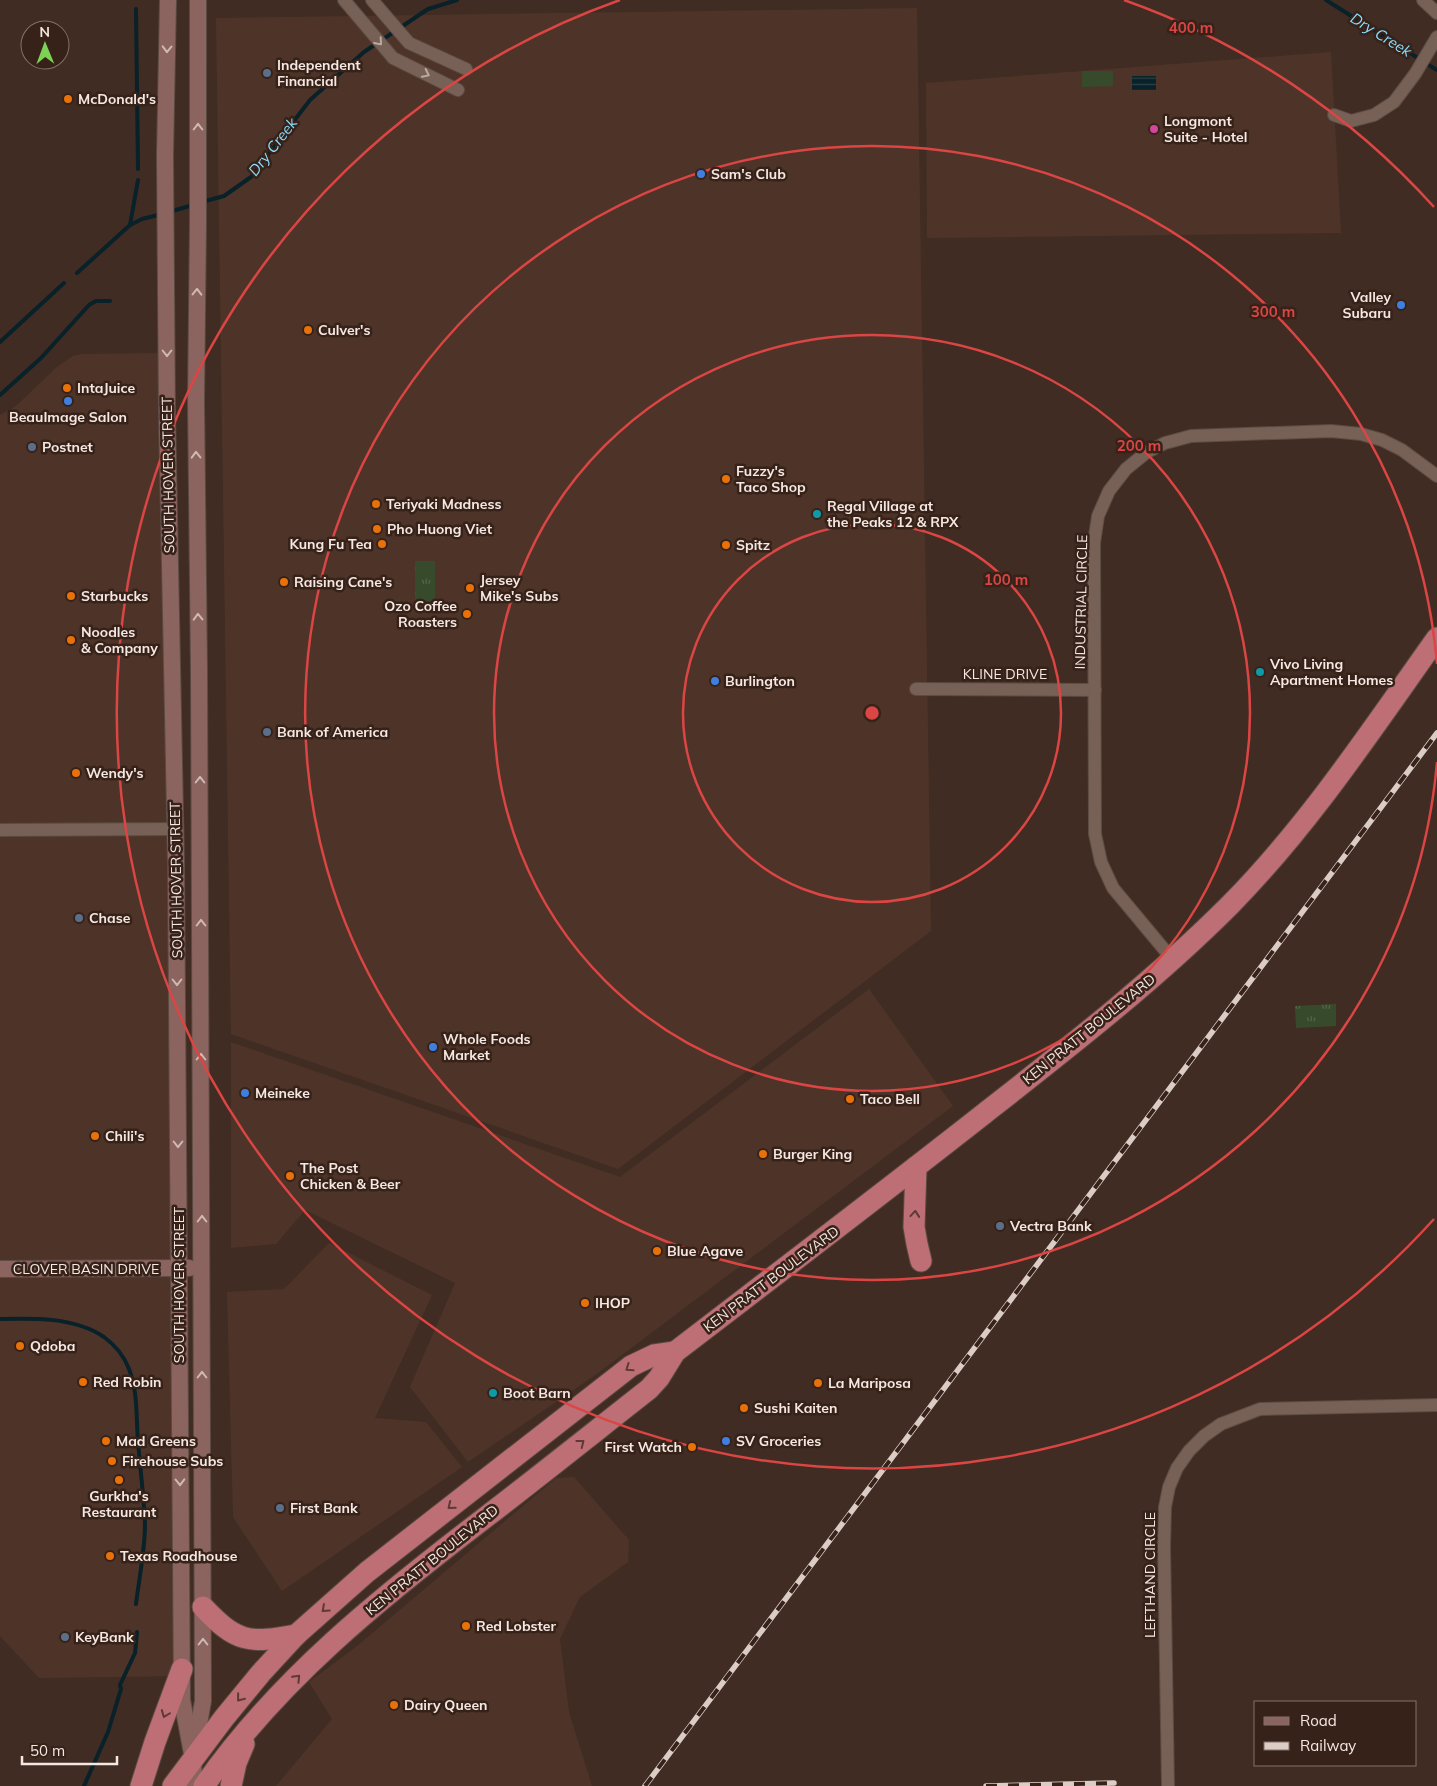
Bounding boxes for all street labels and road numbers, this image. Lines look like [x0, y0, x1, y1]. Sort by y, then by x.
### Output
street label: SOUTH HOVER STREET [158, 396, 178, 553]
street label: INDUSTRIAL CIRCLE [1071, 534, 1091, 670]
street label: KLINE DRIVE [963, 665, 1047, 683]
street label: SOUTH HOVER STREET [166, 801, 186, 958]
street label: KEN PRATT BOULEVARD [1019, 970, 1159, 1088]
street label: SOUTH HOVER STREET [170, 1206, 188, 1363]
street label: KEN PRATT BOULEVARD [699, 1222, 843, 1336]
street label: CLOVER BASIN DRIVE [13, 1260, 159, 1278]
street label: KEN PRATT BOULEVARD [362, 1501, 502, 1619]
street label: LEFTHAND CIRCLE [1141, 1512, 1159, 1638]

